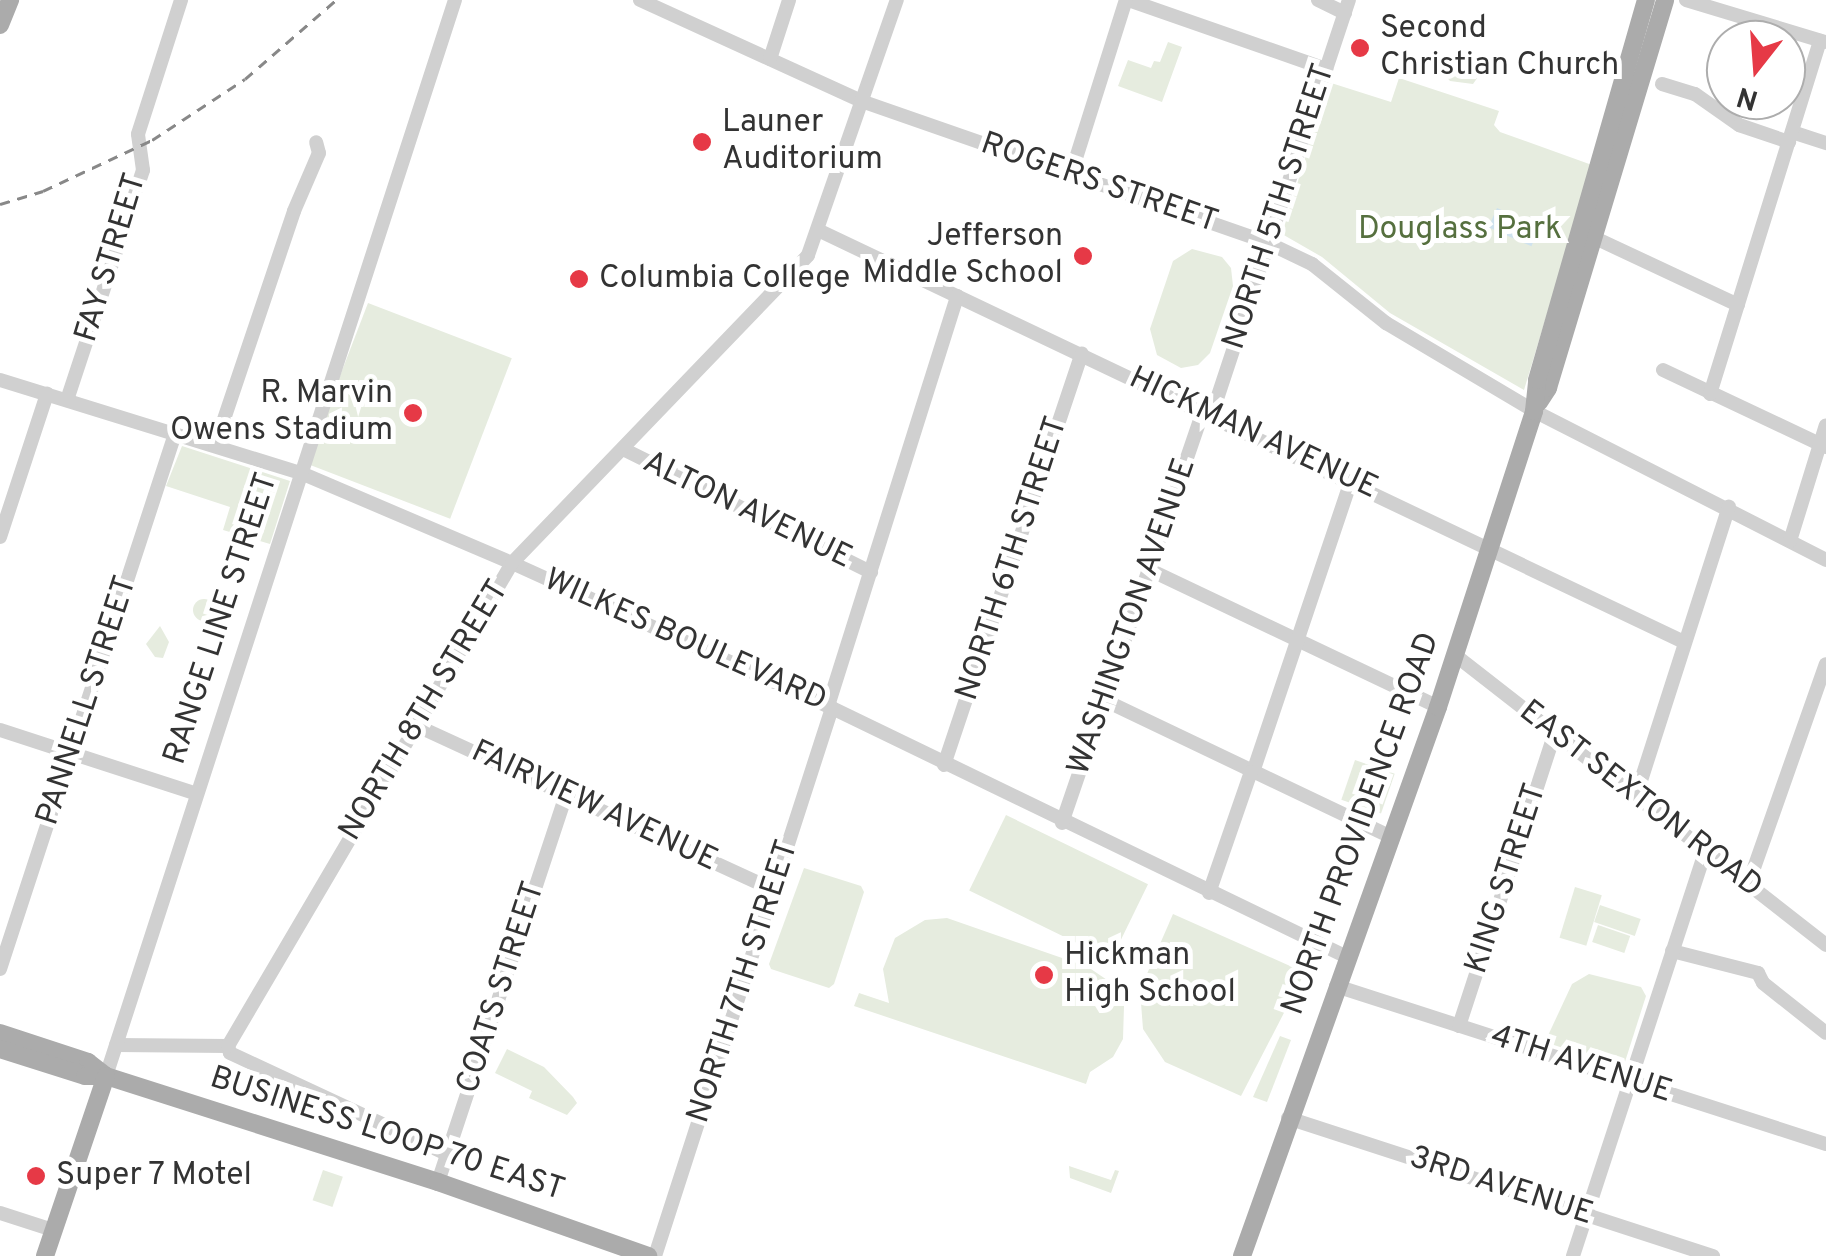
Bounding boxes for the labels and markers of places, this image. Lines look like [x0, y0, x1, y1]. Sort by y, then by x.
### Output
place label: Second Christian Church [1380, 11, 1619, 86]
marker: Second Christian Church [1349, 37, 1371, 59]
place label: Launer Auditorium [722, 105, 883, 180]
marker: Launer Auditorium [691, 131, 713, 153]
place label: Jefferson Middle School [862, 219, 1063, 294]
marker: Jefferson Middle School [1072, 245, 1094, 267]
place label: Columbia College [599, 260, 850, 298]
marker: Columbia College [568, 268, 590, 290]
place label: R. Marvin Owens Stadium [170, 376, 393, 451]
marker: R. Marvin Owens Stadium [402, 402, 424, 424]
place label: Hickman High School [1064, 938, 1236, 1013]
marker: Hickman High School [1033, 964, 1055, 986]
place label: Super 7 Motel [56, 1157, 254, 1195]
marker: Super 7 Motel [25, 1165, 47, 1187]

